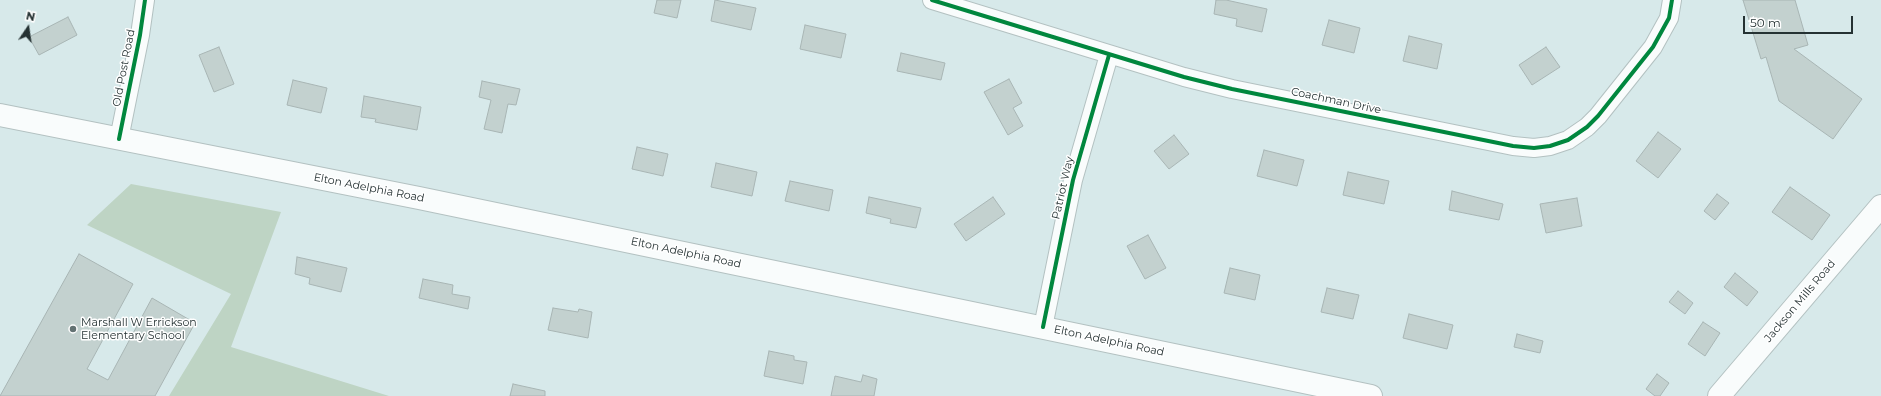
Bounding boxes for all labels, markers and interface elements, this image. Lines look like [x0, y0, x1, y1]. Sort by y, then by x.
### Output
north arrow [8, 8, 48, 48]
text: N [25, 8, 37, 24]
scale bar [1745, 8, 1855, 34]
text: 50 m [1750, 15, 1781, 30]
street label: Old Post Road [110, 28, 138, 108]
street label: Coachman Drive [1290, 85, 1382, 117]
street label: Patriot Way [1049, 155, 1077, 221]
street label: Elton Adelphia Road [312, 171, 426, 205]
street label: Elton Adelphia Road [630, 235, 742, 271]
street label: Jackson Mills Road [1762, 257, 1838, 345]
place label: Marshall W Errickson Elementary School [81, 316, 197, 342]
street label: Elton Adelphia Road [1053, 323, 1165, 359]
marker: Marshall W Errickson Elementary School [68, 324, 78, 334]

